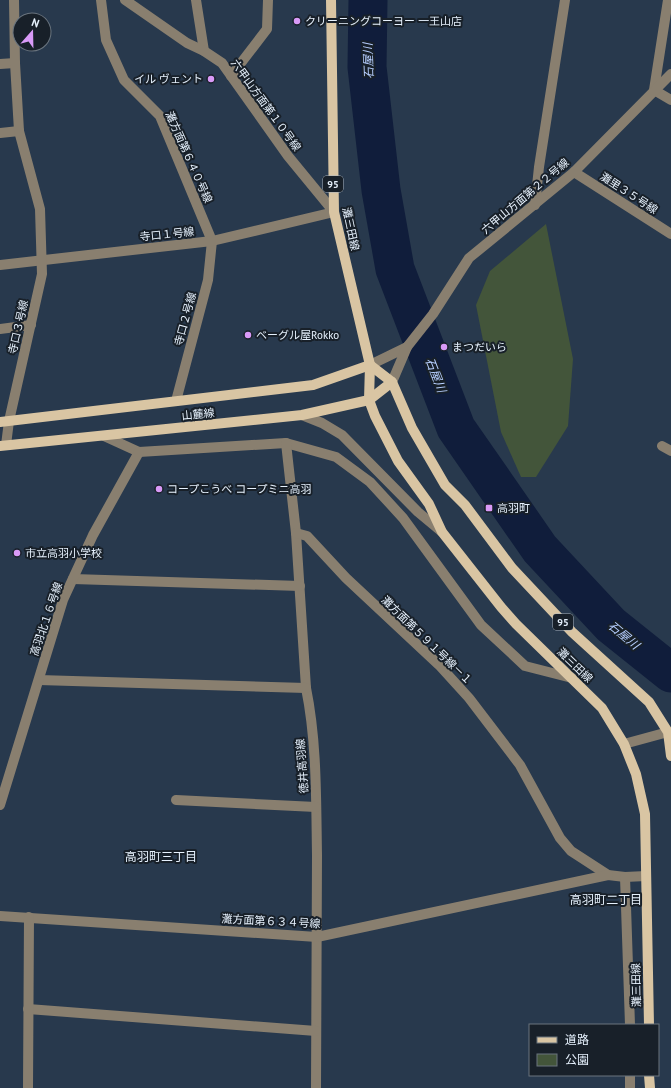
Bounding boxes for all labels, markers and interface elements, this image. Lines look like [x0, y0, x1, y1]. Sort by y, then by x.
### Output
north arrow [12, 12, 52, 52]
place label: クリーニングコーヨー 一王山店 [305, 14, 462, 28]
text: N [30, 15, 41, 30]
marker: クリーニングコーヨー 一王山店 [292, 16, 302, 26]
water label: 石屋川 [360, 41, 376, 79]
street label: 六甲山方面第１０号線 [228, 56, 304, 154]
place label: イル ヴェント [134, 72, 203, 86]
marker: イル ヴェント [206, 74, 216, 84]
street label: 灘方面第６４０号線 [162, 109, 216, 205]
street label: 六甲山方面第２２号線 [478, 155, 572, 237]
street label: 灘里３５号線 [598, 169, 660, 217]
road number: 95 [323, 176, 343, 192]
street label: 灘三田線 [340, 206, 362, 252]
street label: 寺口１号線 [139, 224, 195, 244]
street label: 寺口２号線 [171, 291, 199, 347]
street label: 寺口３号線 [5, 299, 31, 355]
place label: ベーグル屋Rokko [256, 328, 339, 342]
marker: ベーグル屋Rokko [243, 330, 253, 340]
place label: まつだいら [452, 340, 507, 354]
marker: まつだいら [439, 342, 449, 352]
water label: 石屋川 [423, 356, 450, 396]
street label: 山麓線 [181, 405, 215, 423]
place label: コープこうべ コープミニ高羽 [167, 482, 312, 496]
marker: コープこうべ コープミニ高羽 [154, 484, 164, 494]
place label: 高羽町 [497, 501, 530, 515]
marker: 高羽町 [484, 503, 494, 513]
place label: 市立高羽小学校 [25, 546, 102, 560]
marker: 市立高羽小学校 [12, 548, 22, 558]
street label: 高羽北１６号線 [27, 580, 65, 658]
street label: 灘方面第５９１号線－１ [379, 593, 475, 687]
road number: 95 [553, 614, 573, 630]
water label: 石屋川 [605, 618, 644, 654]
street label: 灘三田線 [554, 645, 596, 685]
street label: 徳井高羽線 [293, 738, 311, 794]
district label: 高羽町三丁目 [125, 849, 197, 864]
district label: 高羽町二丁目 [570, 892, 642, 907]
street label: 灘方面第６３４号線 [221, 911, 321, 931]
street label: 灘三田線 [629, 963, 643, 1007]
legend [529, 1024, 659, 1076]
text: 道路 [565, 1032, 589, 1047]
text: 公園 [565, 1052, 589, 1067]

